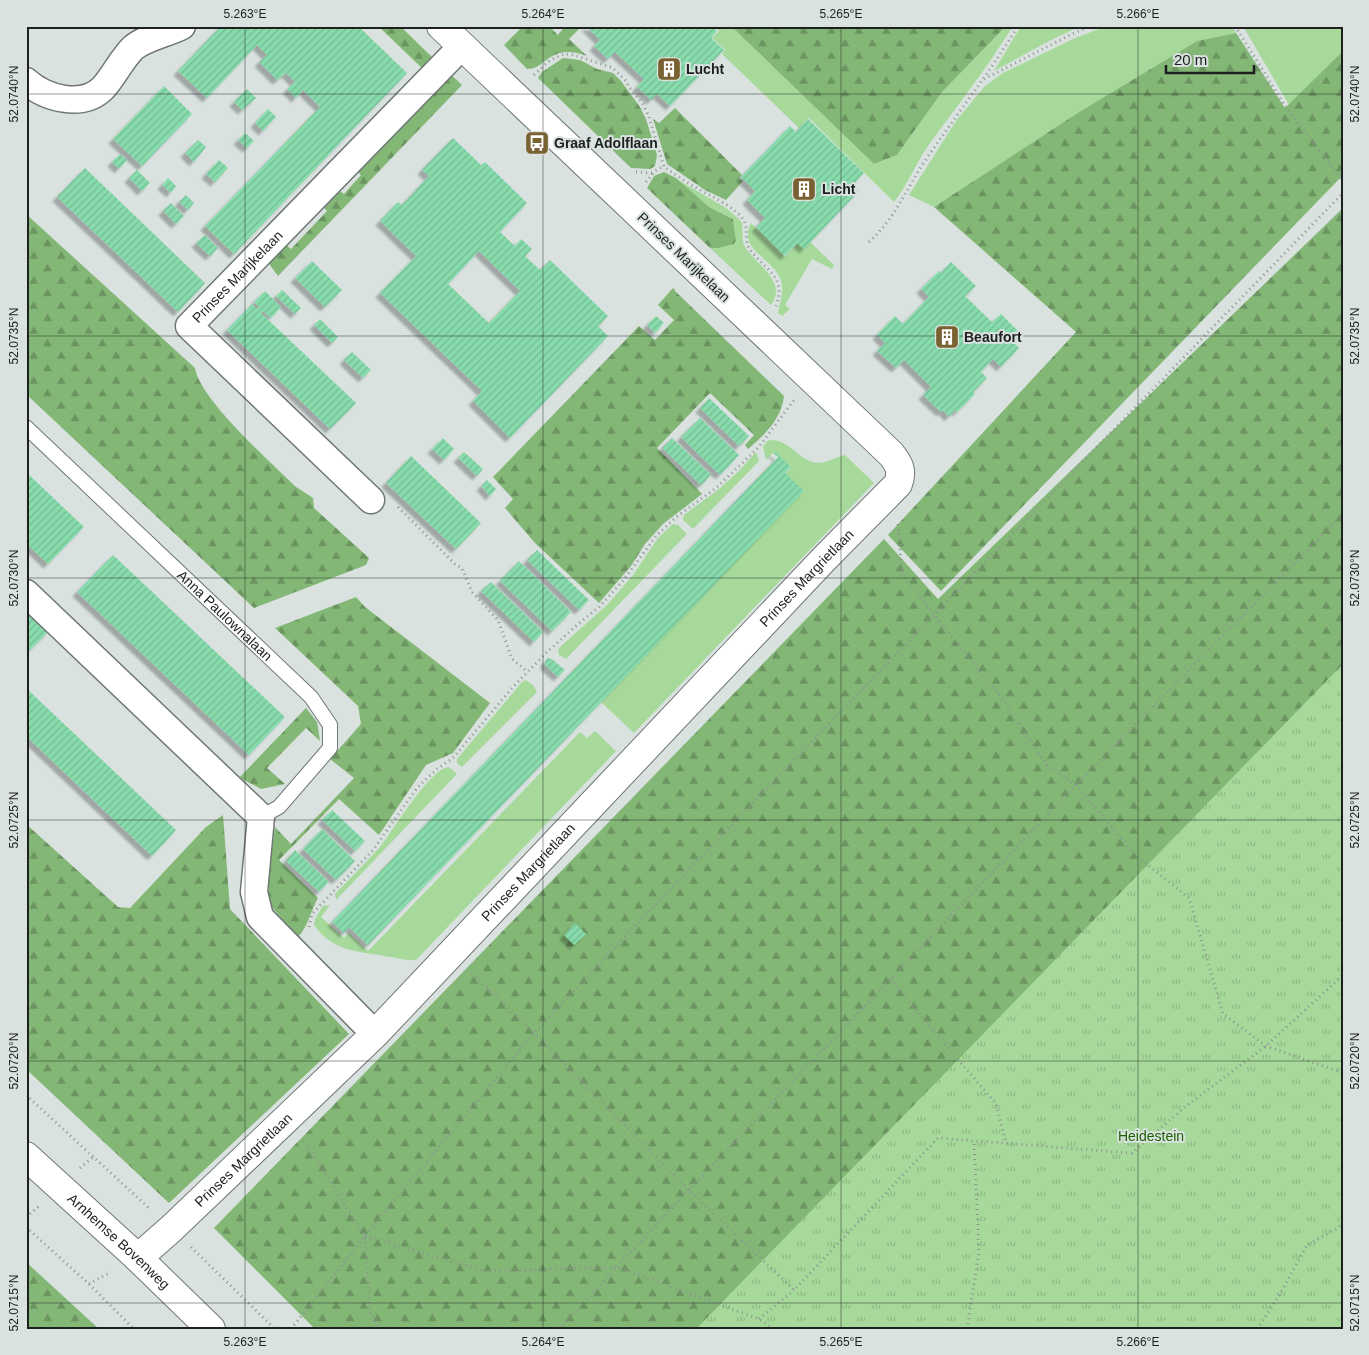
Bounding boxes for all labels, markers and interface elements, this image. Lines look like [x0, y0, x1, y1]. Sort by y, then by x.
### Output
text: 5.263°E [224, 7, 266, 21]
text: 5.264°E [522, 7, 564, 21]
text: 5.265°E [820, 7, 862, 21]
text: 5.266°E [1117, 7, 1159, 21]
scale bar [1166, 42, 1254, 74]
text: 20 m [1174, 51, 1207, 68]
building icon: Lucht [656, 56, 682, 82]
place label: Lucht [686, 61, 724, 77]
text: 52.0740°N [7, 66, 21, 122]
text: 52.0740°N [1348, 66, 1362, 122]
bus stop icon: Graaf Adolflaan [524, 130, 550, 156]
place label: Graaf Adolflaan [554, 135, 658, 151]
building icon: Licht [791, 176, 817, 202]
place label: Licht [822, 181, 856, 197]
street label: Prinses Marijkelaan [635, 209, 733, 305]
street label: Prinses Marijkelaan [189, 227, 286, 326]
text: 52.0735°N [7, 308, 21, 364]
text: 52.0735°N [1348, 308, 1362, 364]
building icon: Beaufort [934, 324, 960, 350]
place label: Beaufort [964, 329, 1022, 345]
street label: Prinses Margrietlaan [756, 526, 857, 630]
text: 52.0730°N [7, 550, 21, 606]
text: 52.0730°N [1348, 550, 1362, 606]
street label: Anna Paulownalaan [174, 567, 276, 664]
text: 52.0725°N [7, 792, 21, 848]
text: 52.0725°N [1348, 792, 1362, 848]
street label: Prinses Margrietlaan [478, 820, 578, 924]
text: 52.0720°N [7, 1033, 21, 1089]
text: 52.0720°N [1348, 1033, 1362, 1089]
street label: Prinses Margrietlaan [191, 1110, 295, 1210]
park label: Heidestein [1118, 1128, 1184, 1144]
street label: Arnhemse Bovenweg [65, 1190, 173, 1292]
text: 52.0715°N [7, 1275, 21, 1331]
text: 52.0715°N [1348, 1275, 1362, 1331]
text: 5.263°E [224, 1335, 266, 1349]
text: 5.264°E [522, 1335, 564, 1349]
text: 5.265°E [820, 1335, 862, 1349]
text: 5.266°E [1117, 1335, 1159, 1349]

